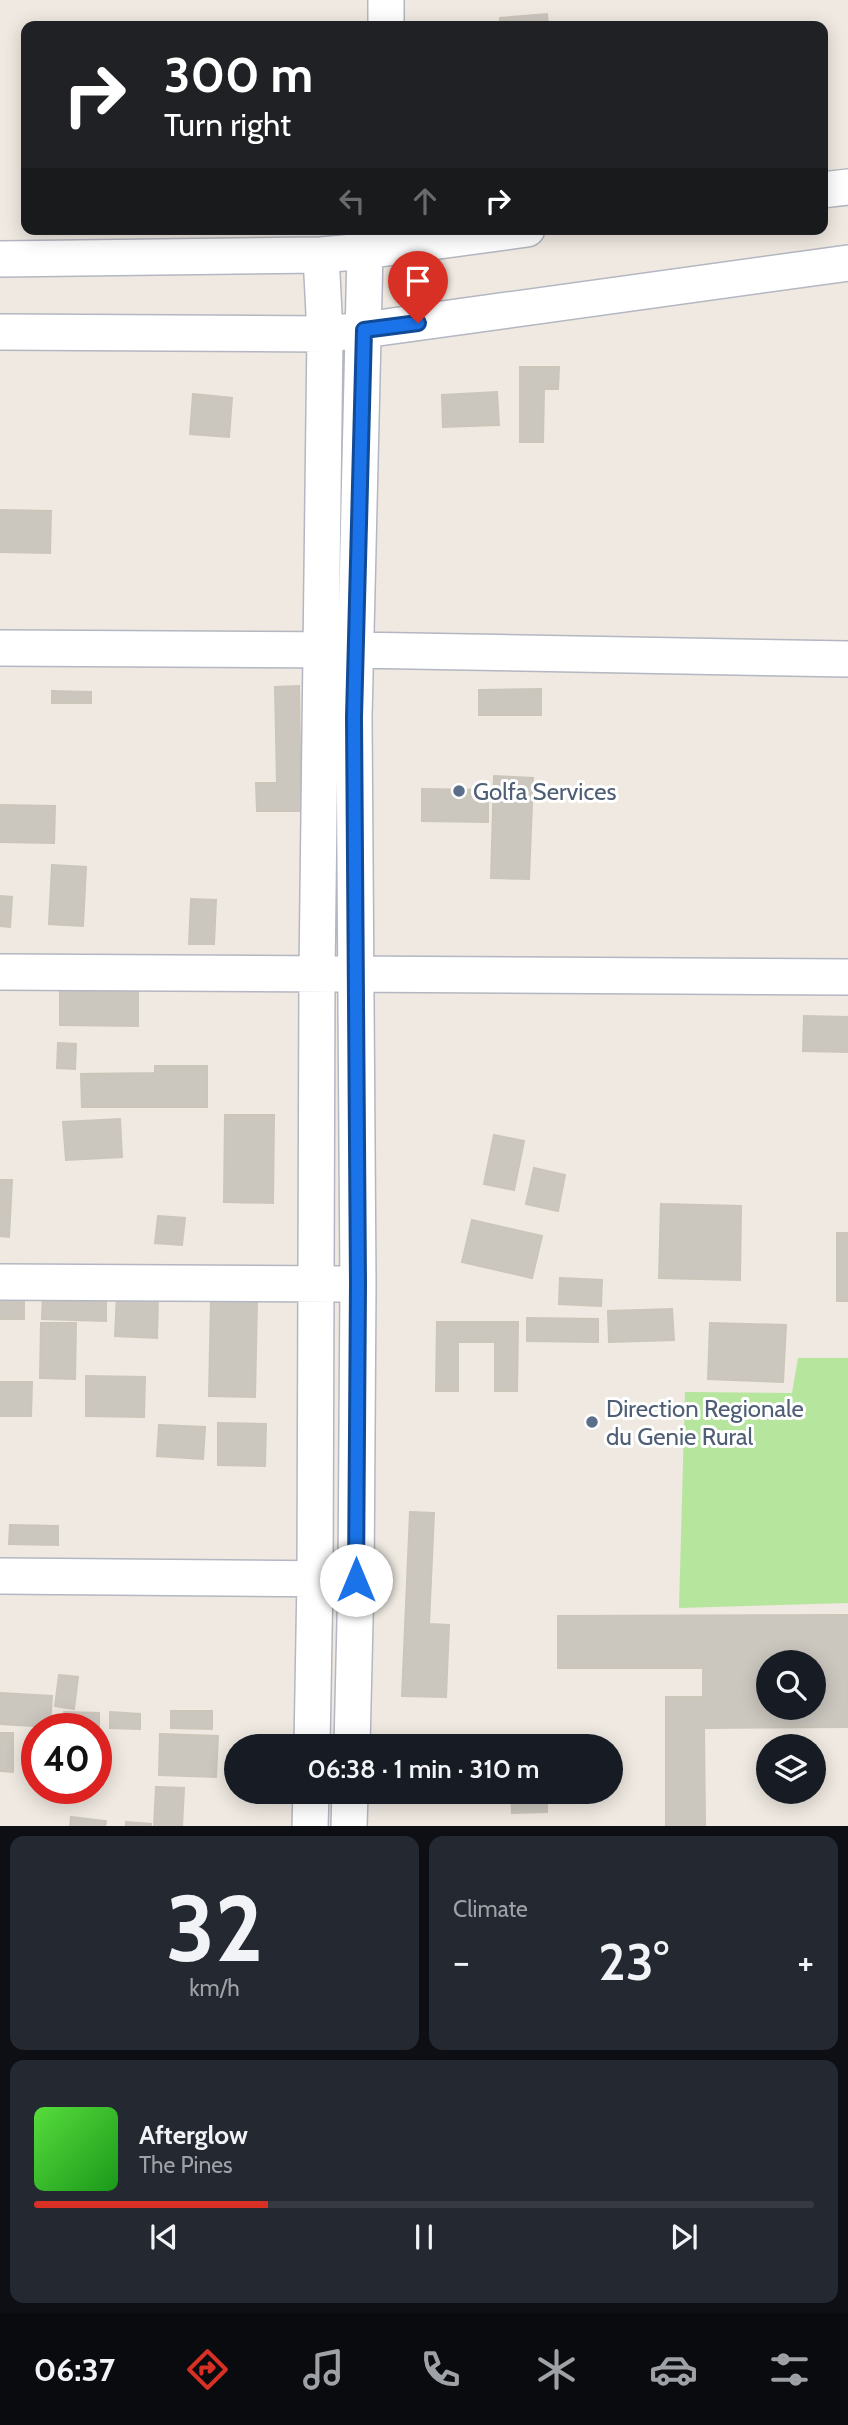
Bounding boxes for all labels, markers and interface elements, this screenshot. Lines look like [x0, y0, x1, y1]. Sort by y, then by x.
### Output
text: 300 m [164, 45, 313, 104]
icon: right [49, 49, 140, 140]
text: Turn right [164, 105, 291, 144]
icon: left [333, 182, 371, 220]
icon: ahead [406, 182, 444, 220]
icon: right [479, 182, 517, 220]
pin [388, 251, 448, 323]
icon: arrive [399, 262, 437, 300]
place label: Golfa Services [473, 777, 616, 806]
marker: Golfa Services [451, 783, 467, 799]
place label: Direction Regionale du Genie Rural [606, 1394, 804, 1451]
marker: Direction Regionale du Genie Rural [584, 1414, 600, 1430]
position arrow [319, 1543, 393, 1617]
map controls [756, 1650, 826, 1804]
button: search [756, 1650, 826, 1720]
speed limit sign: 40 [21, 1713, 112, 1804]
button: layers [756, 1734, 826, 1804]
text: 06:38 · 1 min · 310 m [307, 1753, 540, 1785]
text: 32 [166, 1873, 263, 1984]
text: Climate [453, 1895, 528, 1923]
text: 23° [598, 1930, 669, 1993]
text: − [453, 1938, 470, 1985]
text: + [797, 1938, 814, 1985]
text: km/h [189, 1974, 240, 2002]
text: Afterglow [139, 2119, 248, 2151]
text: The Pines [139, 2151, 233, 2179]
icon: previous [145, 2218, 183, 2256]
icon: pause [405, 2218, 443, 2256]
icon: next [665, 2218, 703, 2256]
icon: directions [183, 2345, 232, 2394]
icon: music [299, 2345, 348, 2394]
icon: phone [416, 2345, 465, 2394]
icon: climate [532, 2345, 581, 2394]
icon: car [649, 2345, 698, 2394]
icon: filters [765, 2345, 814, 2394]
text: 06:37 [34, 2350, 115, 2389]

